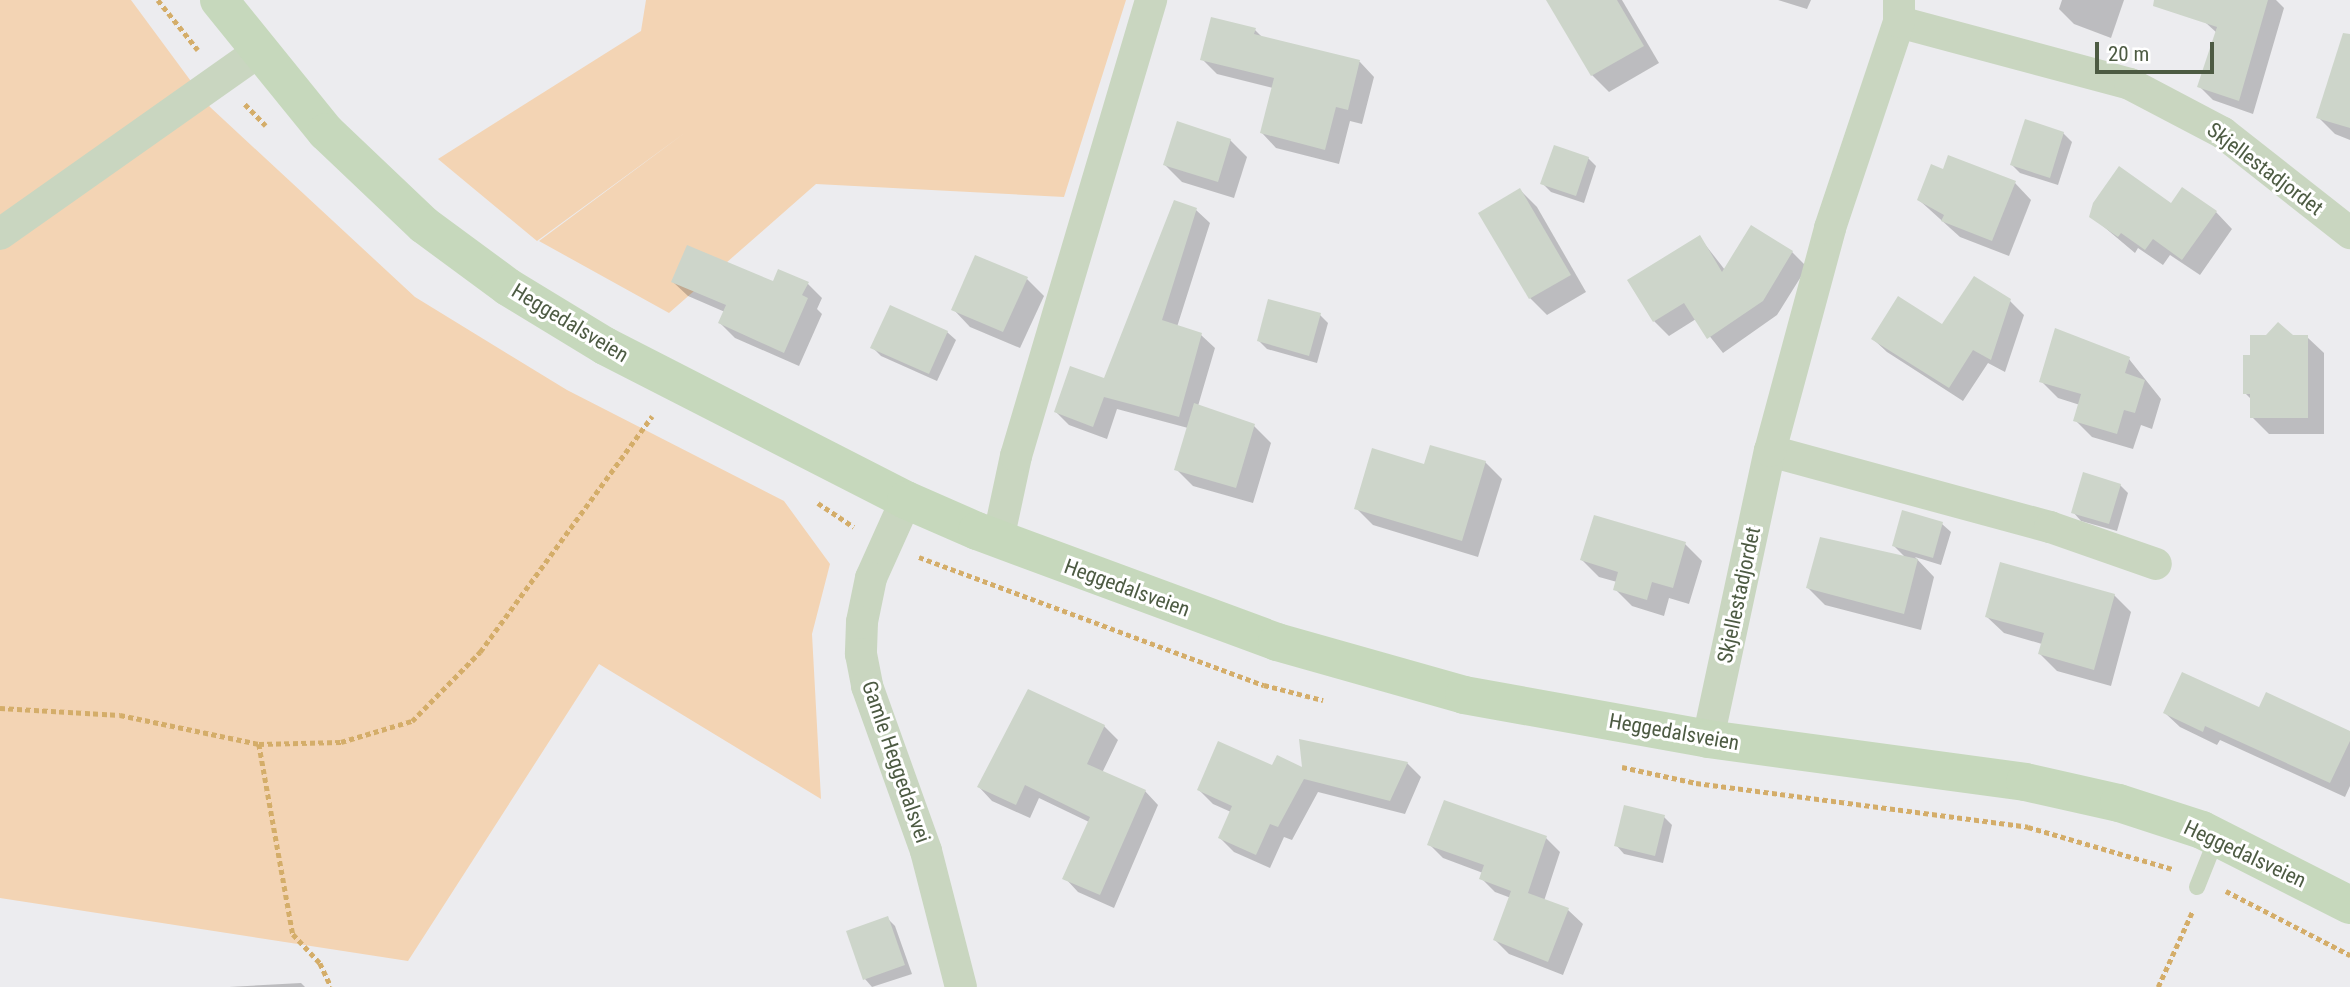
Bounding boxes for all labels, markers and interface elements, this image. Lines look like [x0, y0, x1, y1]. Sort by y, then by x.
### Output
scale bar [2098, 28, 2217, 72]
text: 20 m [2108, 42, 2149, 66]
street label: Skjellestadjordet [2202, 117, 2328, 221]
street label: Heggedalsveien [507, 278, 633, 368]
street label: Skjellestadjordet [1712, 525, 1766, 665]
street label: Heggedalsveien [1061, 554, 1193, 622]
street label: Gamle Heggedalsvei [856, 678, 936, 846]
street label: Heggedalsveien [1607, 708, 1741, 756]
street label: Heggedalsveien [2180, 815, 2310, 893]

